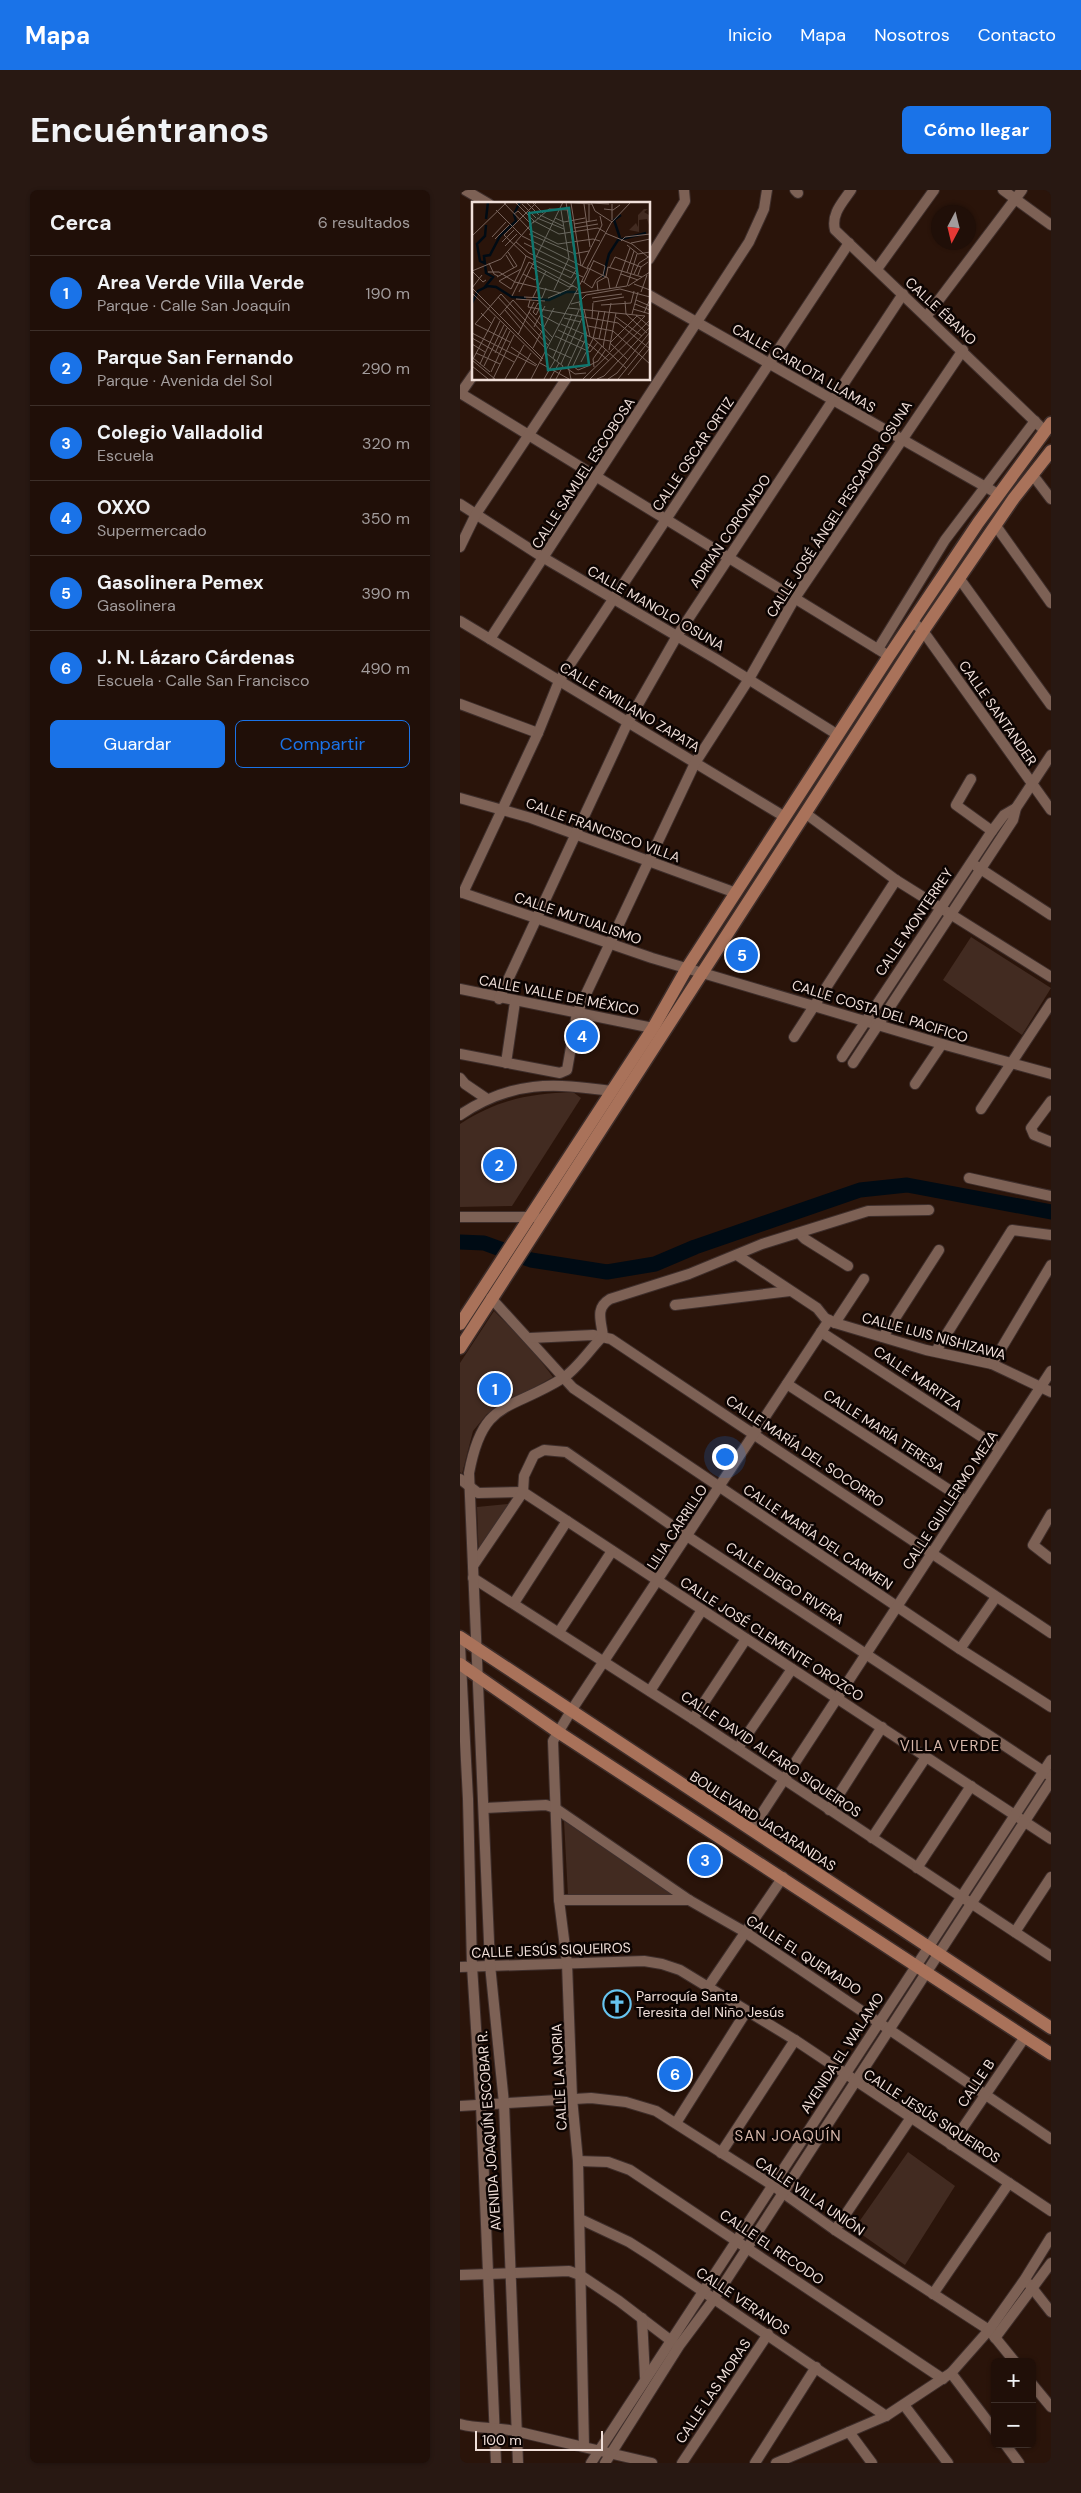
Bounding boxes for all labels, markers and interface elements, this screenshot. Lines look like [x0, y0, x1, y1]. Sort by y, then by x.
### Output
text: Mapa [25, 20, 90, 51]
text: Inicio [728, 23, 772, 47]
text: Mapa [800, 23, 846, 47]
text: Nosotros [874, 23, 950, 47]
text: Contacto [978, 23, 1056, 47]
button: Cómo llegar [902, 106, 1051, 154]
text: Encuéntranos [30, 107, 269, 153]
inset map [472, 202, 650, 380]
north arrow [931, 205, 976, 250]
text: Cerca [50, 209, 112, 237]
text: 6 resultados [318, 212, 410, 233]
text: Area Verde Villa Verde [97, 270, 304, 295]
street label: CALLE ÉBANO [901, 273, 981, 349]
text: 1 [63, 283, 69, 304]
text: 190 m [366, 283, 410, 304]
text: Parque · Calle San Joaquín [97, 295, 290, 316]
street label: CALLE CARLOTA LLAMAS [729, 320, 879, 416]
text: Parque San Fernando [97, 345, 294, 370]
text: 2 [61, 358, 71, 379]
text: 290 m [361, 358, 410, 379]
text: Parque · Avenida del Sol [97, 370, 272, 391]
street label: CALLE SAMUEL ESCOBOSA [527, 394, 639, 552]
street label: CALLE OSCAR ORTIZ [648, 394, 738, 514]
street label: CALLE JOSÉ ÁNGEL PESCADOR OSUNA [762, 397, 916, 621]
text: Colegio Valladolid [97, 420, 263, 445]
text: 3 [61, 433, 71, 454]
text: 320 m [362, 433, 410, 454]
text: Escuela [97, 445, 154, 466]
street label: ADRIAN CORONADO [685, 471, 775, 591]
text: OXXO [97, 495, 150, 520]
text: 4 [61, 508, 71, 529]
text: 350 m [361, 508, 410, 529]
text: Supermercado [97, 520, 207, 541]
street label: CALLE MANOLO OSUNA [584, 561, 728, 655]
text: Gasolinera Pemex [97, 570, 264, 595]
text: 5 [61, 583, 71, 604]
text: 390 m [362, 583, 410, 604]
text: Gasolinera [97, 595, 176, 616]
text: J. N. Lázaro Cárdenas [97, 645, 295, 670]
street label: CALLE SANTANDER [955, 657, 1041, 769]
text: 6 [61, 658, 71, 679]
text: 490 m [361, 658, 410, 679]
street label: CALLE EMILIANO ZAPATA [557, 658, 703, 756]
text: Escuela · Calle San Francisco [97, 670, 310, 691]
button: Guardar [50, 720, 225, 768]
button: Compartir [235, 720, 410, 768]
street label: CALLE FRANCISCO VILLA [523, 794, 683, 866]
street label: CALLE MONTERREY [871, 865, 957, 979]
street label: CALLE MUTUALISMO [512, 888, 644, 948]
pin: 5 [726, 936, 758, 974]
street label: CALLE VALLE DE MÉXICO [477, 971, 641, 1019]
street label: CALLE COSTA DEL PACIFICO [790, 976, 970, 1046]
pin: 4 [566, 1017, 598, 1055]
pin: 2 [483, 1146, 515, 1184]
street label: CALLE LUIS NISHIZAWA [860, 1308, 1008, 1364]
street label: CALLE MARITZA [870, 1342, 966, 1414]
pin: 1 [479, 1370, 511, 1408]
street label: CALLE MARÍA TERESA [820, 1385, 948, 1477]
street label: CALLE MARÍA DEL SOCORRO [722, 1391, 888, 1511]
street label: CALLE GUILLERMO MEZA [898, 1427, 1002, 1573]
your location [712, 1444, 738, 1470]
street label: CALLE MARÍA DEL CARMEN [740, 1480, 896, 1594]
street label: LILIA CARRILLO [643, 1481, 711, 1573]
street label: CALLE DIEGO RIVERA [722, 1538, 848, 1628]
street label: CALLE JOSÉ CLEMENTE OROZCO [677, 1573, 867, 1705]
street label: CALLE DAVID ALFARO SIQUEIROS [677, 1687, 865, 1821]
district label: VILLA VERDE [900, 1736, 1000, 1756]
street label: BOULEVARD JACARANDAS [686, 1767, 840, 1875]
pin: 3 [689, 1841, 721, 1879]
street label: CALLE EL QUEMADO [743, 1911, 865, 1999]
street label: CALLE JESÚS SIQUEIROS [471, 1938, 631, 1962]
place label: Parroquía Santa Teresita del Niño Jesús [636, 1987, 784, 2021]
church icon: Parroquía Santa Teresita del Niño Jesús [602, 1989, 632, 2019]
street label: AVENIDA EL WALAMO [796, 1989, 888, 2117]
street label: CALLE LA NORIA [547, 2023, 571, 2131]
street label: AVENIDA JOAQUÍN ESCOBAR R. [473, 2030, 505, 2232]
pin: 6 [659, 2055, 691, 2093]
street label: CALLE B [953, 2056, 999, 2110]
street label: CALLE JESÚS SIQUEIROS [860, 2065, 1004, 2167]
district label: SAN JOAQUÍN [734, 2126, 842, 2146]
street label: CALLE VILLA UNIÓN [752, 2153, 868, 2239]
street label: CALLE EL RECODO [716, 2205, 828, 2289]
street label: CALLE VERANOS [693, 2263, 793, 2339]
street label: CALLE LAS MORAS [671, 2335, 755, 2447]
map controls [991, 2358, 1036, 2448]
button: + [991, 2358, 1036, 2403]
button: − [991, 2403, 1036, 2448]
scale bar [475, 2428, 602, 2451]
text: 100 m [482, 2431, 522, 2449]

